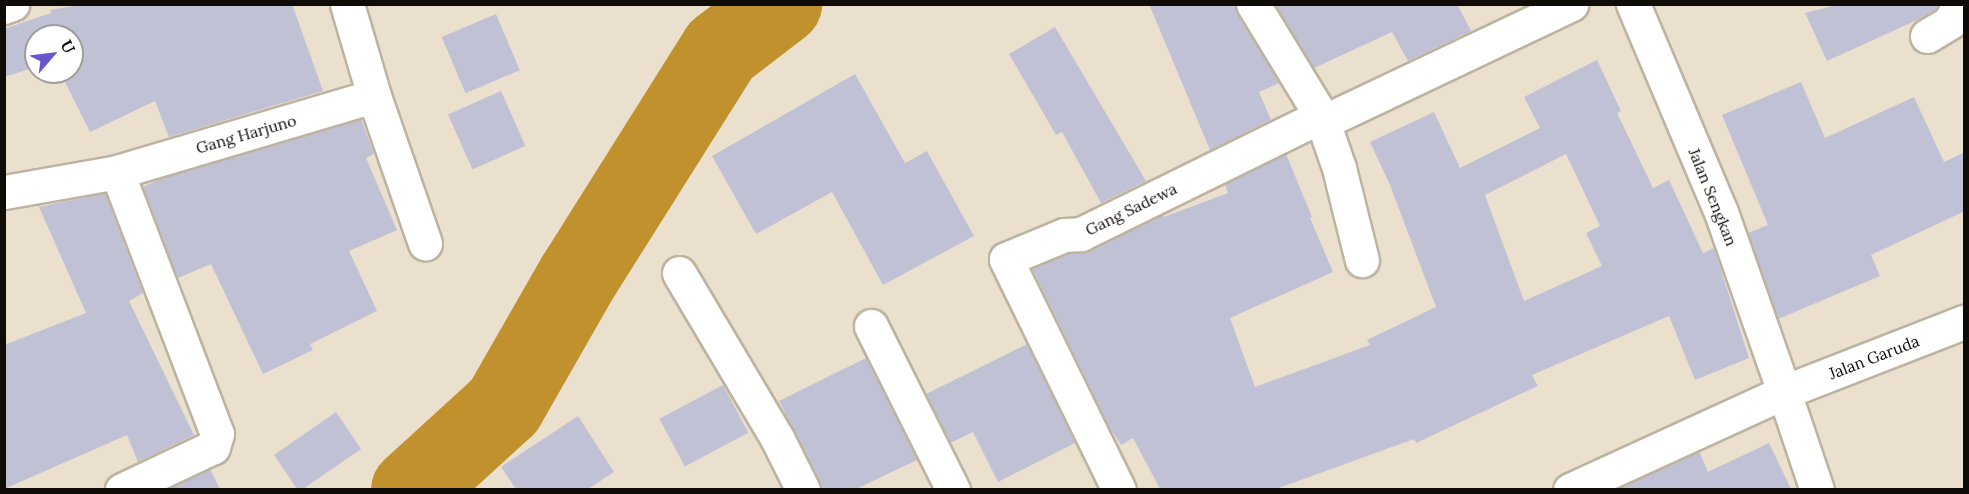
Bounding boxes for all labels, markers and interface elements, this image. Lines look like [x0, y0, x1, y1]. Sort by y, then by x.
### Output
north arrow [24, 24, 84, 84]
text: U [56, 36, 80, 57]
street label: Gang Harjuno [194, 111, 298, 157]
street label: Jalan Sengkan [1685, 145, 1741, 249]
street label: Gang Sadewa [1082, 179, 1180, 239]
street label: Jalan Garuda [1826, 331, 1922, 383]

